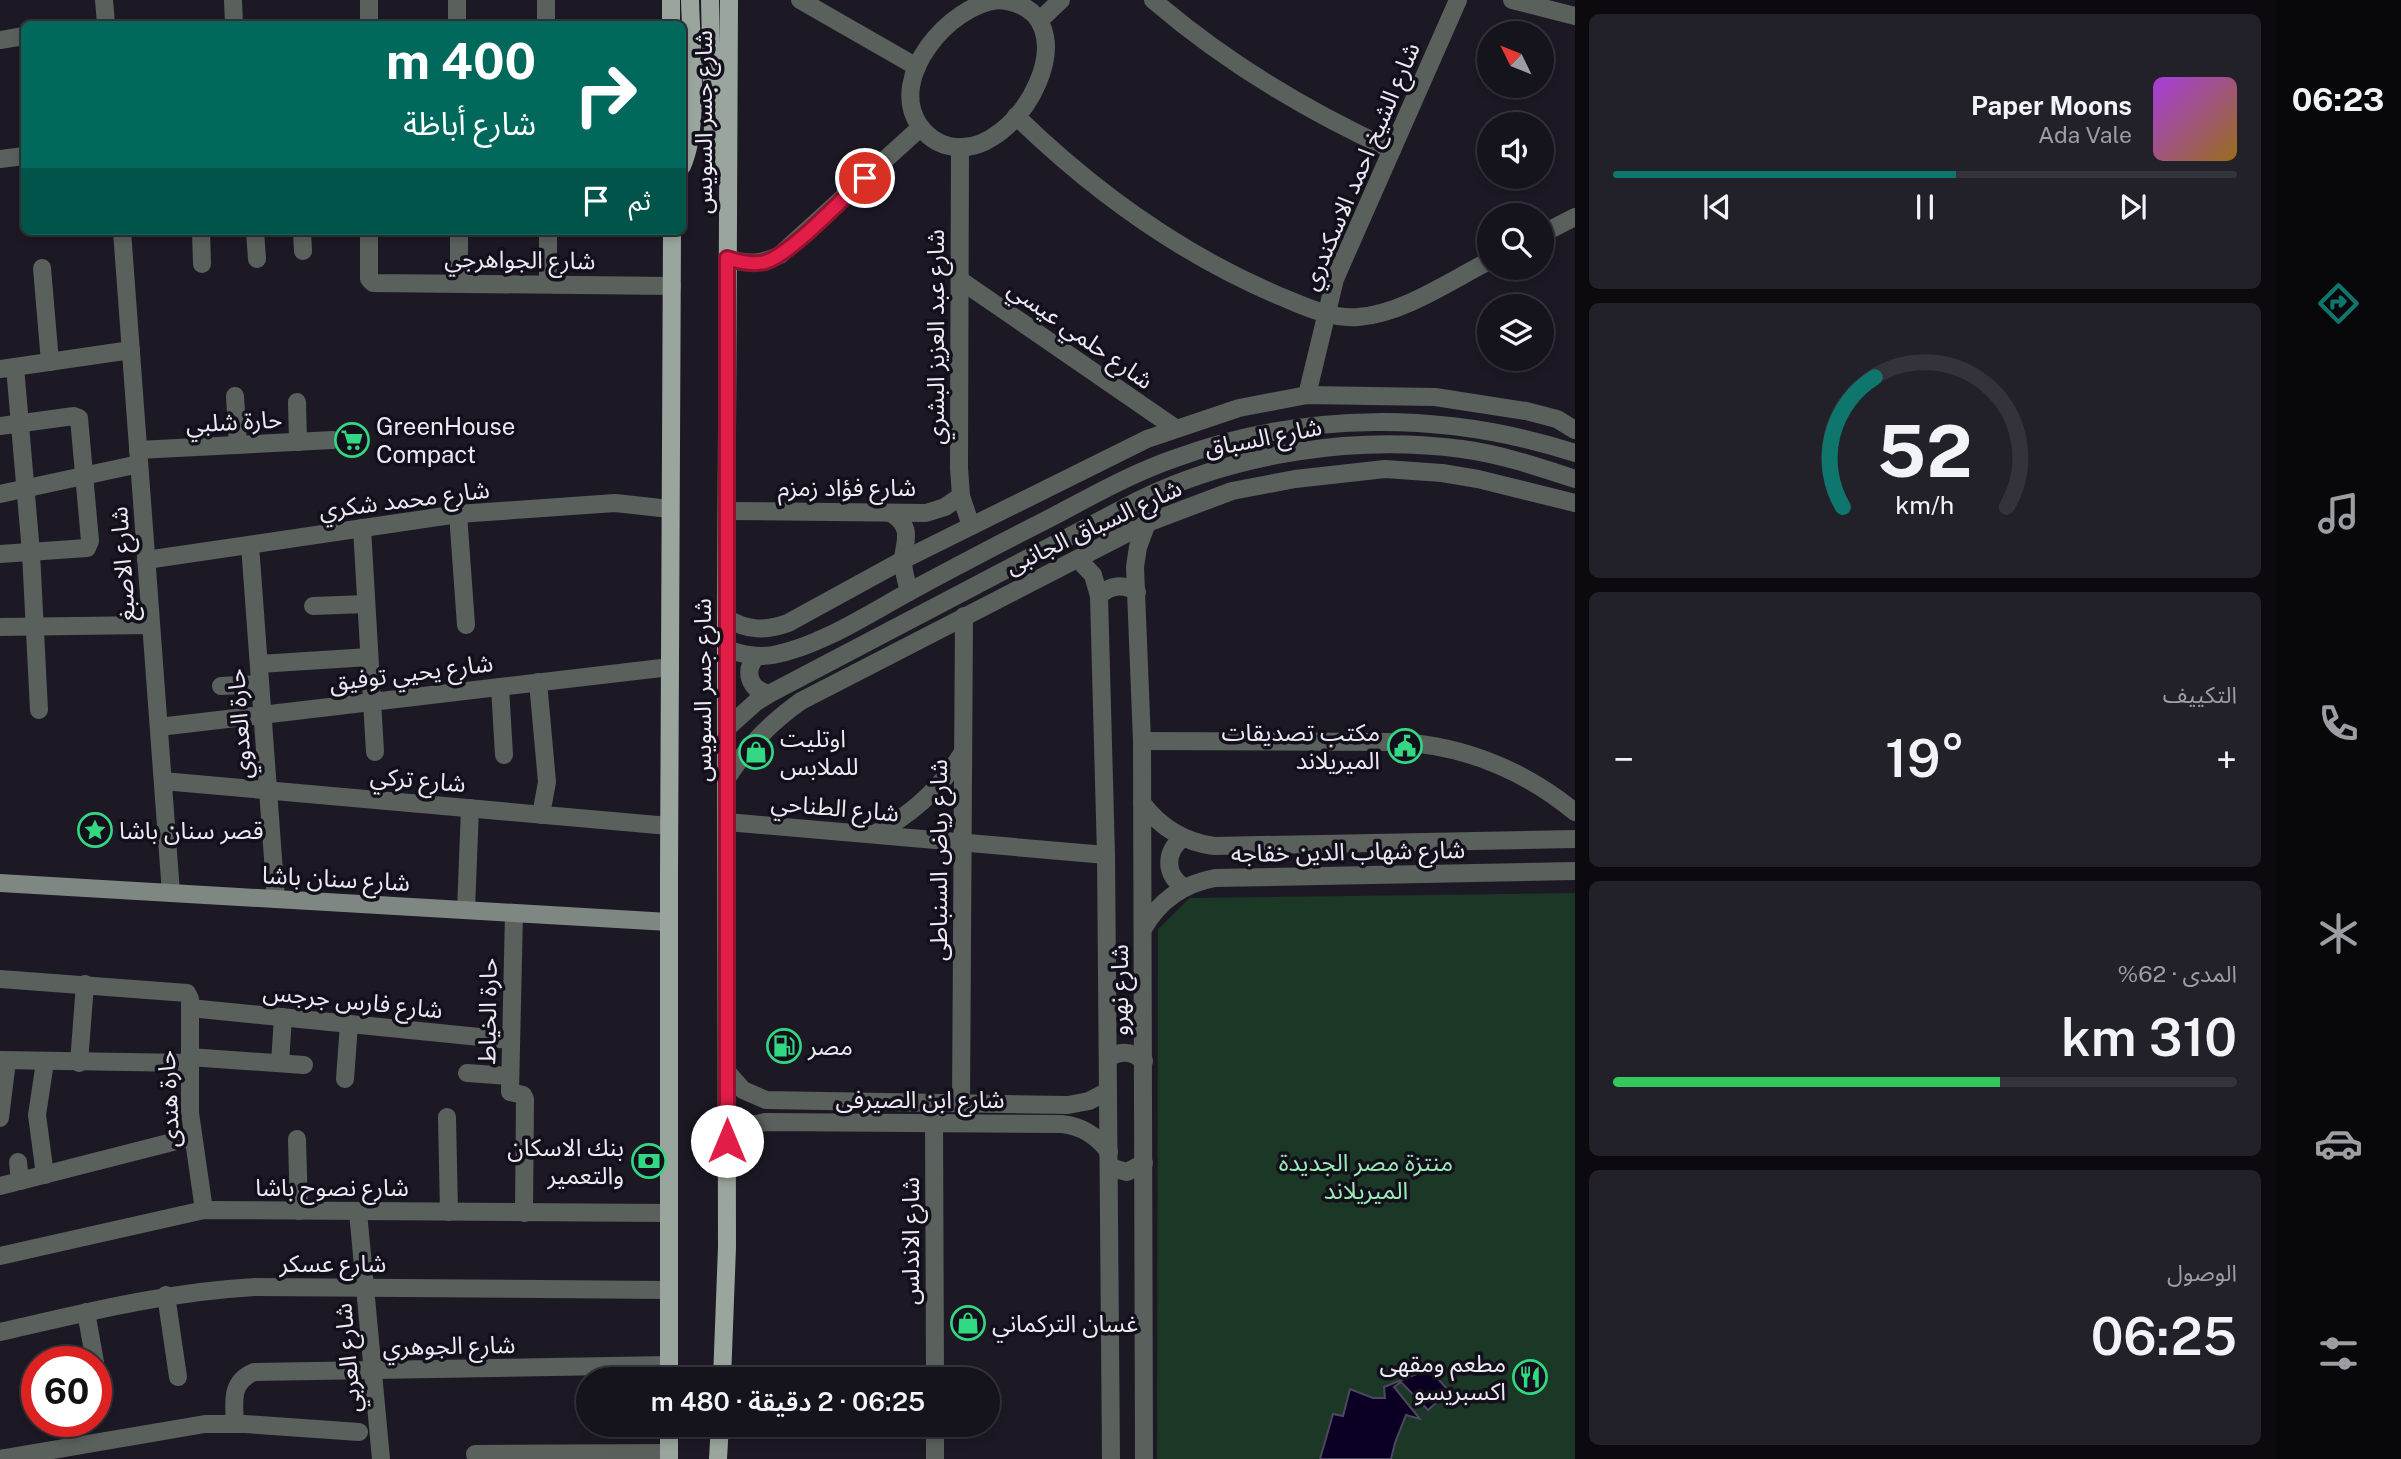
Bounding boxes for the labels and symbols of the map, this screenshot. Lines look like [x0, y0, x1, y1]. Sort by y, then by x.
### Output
north arrow [1477, 21, 1554, 98]
street label: شارع جسر السويس [689, 30, 721, 214]
street label: شارع الشيخ احمد الاسكندري [1295, 38, 1430, 296]
pin [835, 148, 895, 208]
street label: شارع عبد العزيز البشري [921, 229, 955, 445]
street label: شارع الجواهرجي [444, 244, 596, 280]
street label: شارع حلمي عيسي [1000, 274, 1159, 399]
street label: حارة شلبي [185, 404, 283, 443]
place label: GreenHouse Compact [376, 412, 515, 468]
street label: شارع السباق [1202, 412, 1325, 466]
supermarket icon: GreenHouse Compact [333, 421, 371, 459]
street label: شارع فؤاد زمزم [778, 473, 916, 506]
street label: شارع السباق الجانبى [1000, 473, 1187, 583]
street label: شارع محمد شكري [317, 475, 492, 529]
street label: شارع الاصبغ [104, 505, 144, 622]
street label: شارع جسر السويس [688, 598, 720, 782]
street label: شارع يحيي توفيق [327, 648, 495, 701]
street label: حارة العدوي [221, 667, 262, 780]
place label: مكتب تصديقات الميريلاند [1222, 718, 1380, 775]
place label: اوتليت للملابس [780, 724, 859, 780]
public building icon: مكتب تصديقات الميريلاند [1386, 727, 1424, 765]
shop icon: اوتليت للملابس [737, 733, 775, 771]
street label: شارع رياض السنباطى [924, 759, 956, 961]
street label: شارع تركي [369, 761, 467, 803]
street label: شارع الطناحي [769, 787, 900, 832]
place icon: قصر سنان باشا [76, 811, 114, 849]
place label: قصر سنان باشا [119, 816, 263, 845]
street label: شارع شهاب الدين خفاجه [1231, 835, 1465, 871]
street label: شارع سنان باشا [261, 860, 411, 900]
street label: شارع نهرو [1105, 944, 1137, 1036]
street label: حارة الخياط [472, 957, 503, 1065]
street label: شارع فارس جرجس [261, 977, 444, 1027]
fuel station icon: مصر [765, 1027, 803, 1065]
place label: مصر [807, 1032, 853, 1061]
street label: حارة هندى [151, 1050, 186, 1148]
street label: شارع ابن الصيرفى [836, 1085, 1004, 1117]
position arrow [690, 1104, 764, 1178]
place label: بنك الاسكان والتعمير [507, 1133, 624, 1190]
bank icon: بنك الاسكان والتعمير [630, 1142, 668, 1180]
park label: منتزة مصر الجديدة الميريلاند [1279, 1148, 1453, 1205]
street label: شارع نصوح باشا [255, 1173, 409, 1205]
street label: شارع الاندلس [896, 1177, 928, 1305]
street label: شارع عسكر [279, 1249, 386, 1281]
street label: شارع العربي [328, 1302, 371, 1414]
shop icon: غسان التركماني [949, 1304, 987, 1342]
place label: غسان التركماني [992, 1309, 1138, 1343]
street label: شارع الجوهري [382, 1330, 516, 1366]
speed limit sign: 60 [21, 1346, 112, 1437]
place label: مطعم ومقهى اكسبريسو [1379, 1349, 1506, 1406]
restaurant icon: مطعم ومقهى اكسبريسو [1511, 1358, 1549, 1396]

